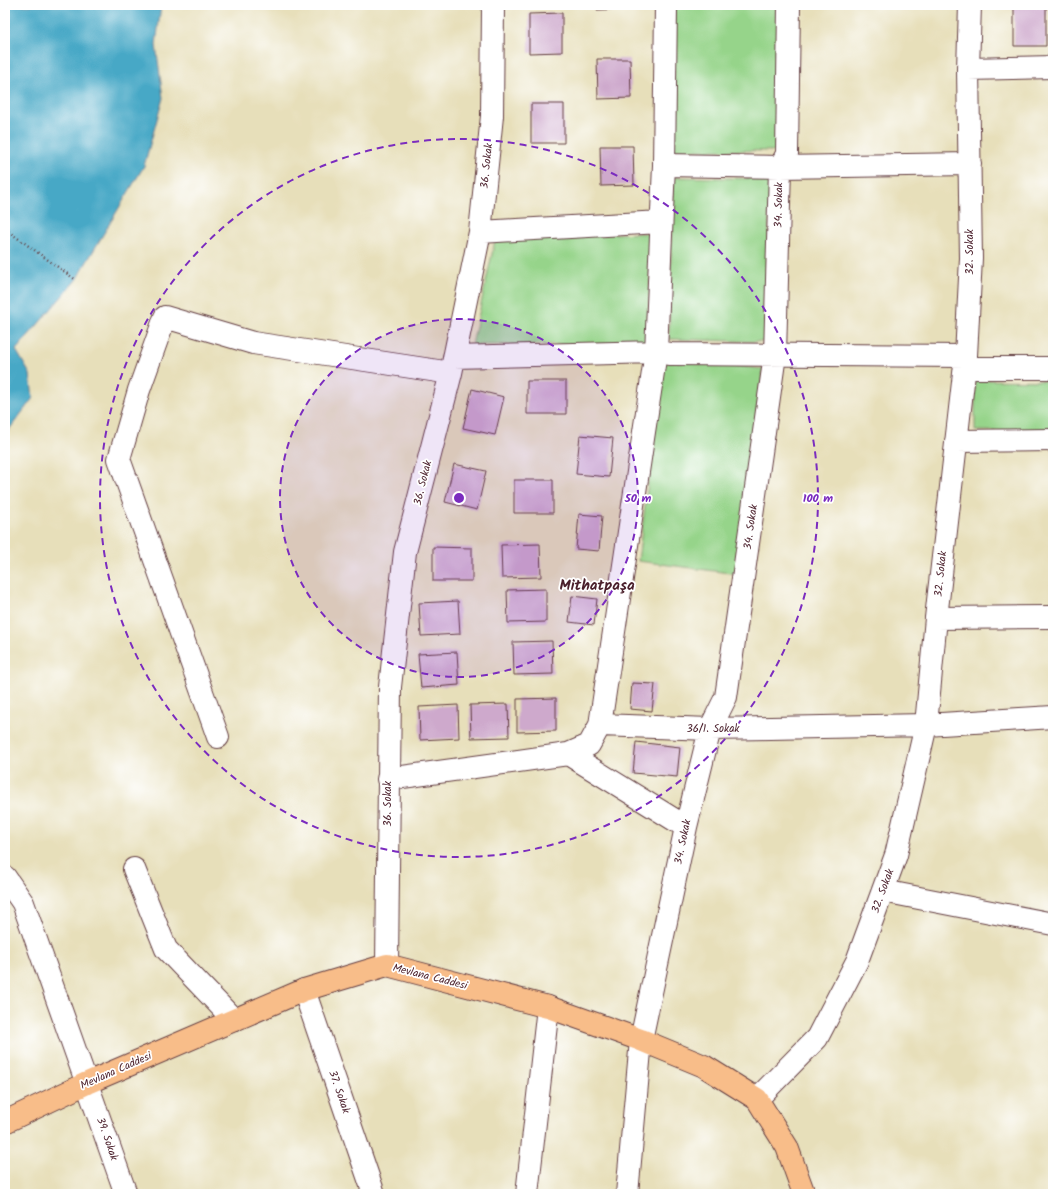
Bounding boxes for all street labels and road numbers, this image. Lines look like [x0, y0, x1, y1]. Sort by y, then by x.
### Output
street label: 36. Sokak [476, 141, 498, 190]
street label: 34. Sokak [770, 181, 788, 228]
street label: 32. Sokak [961, 228, 979, 275]
street label: 36. Sokak [409, 458, 437, 507]
street label: 34. Sokak [739, 502, 763, 551]
street label: 32. Sokak [930, 549, 952, 598]
street label: 36/1. Sokak [686, 720, 740, 738]
street label: 36. Sokak [379, 780, 397, 827]
street label: 34. Sokak [669, 817, 697, 866]
street label: 32. Sokak [867, 866, 900, 916]
street label: Mevlana Caddesi [391, 959, 470, 995]
street label: Mevlana Caddesi [77, 1047, 155, 1095]
street label: 37. Sokak [323, 1068, 355, 1117]
street label: 39. Sokak [91, 1115, 123, 1164]

